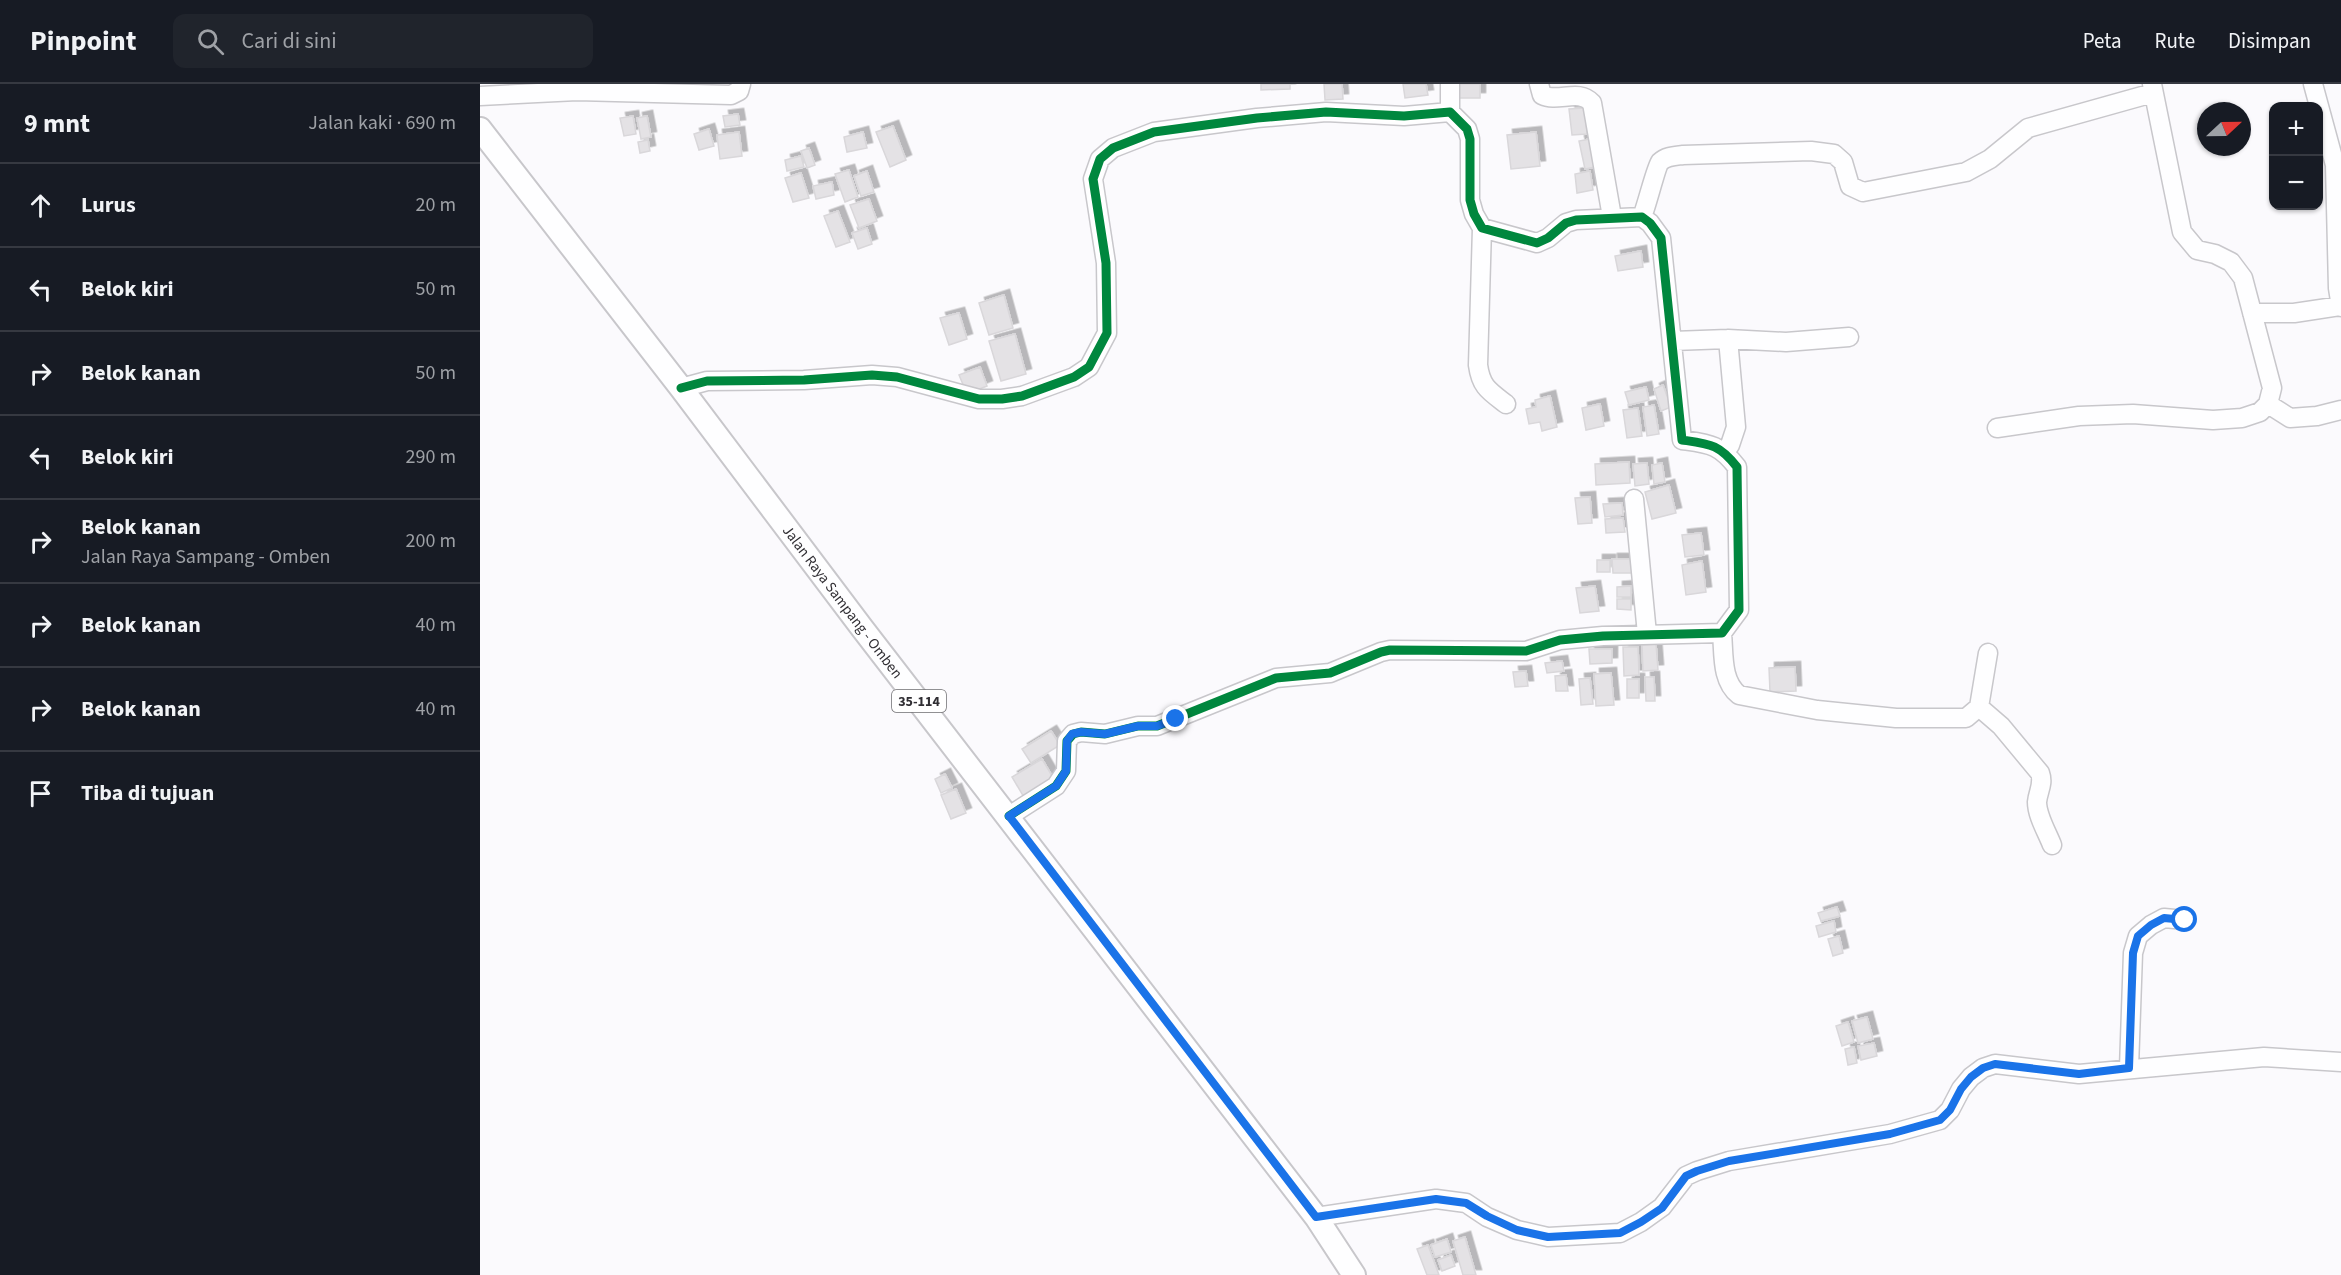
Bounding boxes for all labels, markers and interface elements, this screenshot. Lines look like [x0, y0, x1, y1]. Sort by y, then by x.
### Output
search box [173, 14, 593, 68]
text: Pinpoint [30, 21, 137, 61]
icon: search [194, 25, 227, 58]
text: Cari di sini [242, 25, 337, 57]
text: Peta [2083, 26, 2121, 56]
text: Rute [2154, 26, 2195, 56]
text: Disimpan [2228, 26, 2311, 56]
north arrow [2197, 102, 2251, 156]
map controls [2269, 102, 2323, 210]
button: + [2269, 102, 2323, 156]
text: 9 mnt [24, 105, 90, 142]
text: Jalan kaki · 690 m [308, 109, 456, 137]
button: − [2269, 156, 2323, 210]
icon: ahead [24, 189, 57, 222]
text: Lurus [81, 189, 136, 221]
text: 20 m [416, 191, 456, 219]
icon: left [24, 273, 57, 306]
text: Belok kiri [81, 273, 174, 305]
text: 50 m [416, 275, 456, 303]
icon: right [24, 357, 57, 390]
text: Belok kanan [81, 357, 201, 389]
text: 50 m [416, 359, 456, 387]
icon: left [24, 441, 57, 474]
text: Belok kiri [81, 441, 174, 473]
text: 290 m [406, 443, 456, 471]
text: Belok kanan [81, 511, 201, 543]
street label: Jalan Raya Sampang - Omben [777, 521, 907, 683]
icon: right [24, 525, 57, 558]
text: 200 m [406, 527, 456, 555]
text: Jalan Raya Sampang - Omben [81, 543, 330, 571]
icon: right [24, 609, 57, 642]
text: Belok kanan [81, 609, 201, 641]
text: 40 m [416, 611, 456, 639]
road number: 35-114 [892, 690, 946, 712]
icon: right [24, 693, 57, 726]
text: Belok kanan [81, 693, 201, 725]
text: 40 m [416, 695, 456, 723]
route end [1162, 705, 1188, 731]
icon: arrive [24, 777, 57, 810]
text: Tiba di tujuan [81, 777, 214, 809]
route start [2171, 906, 2197, 932]

